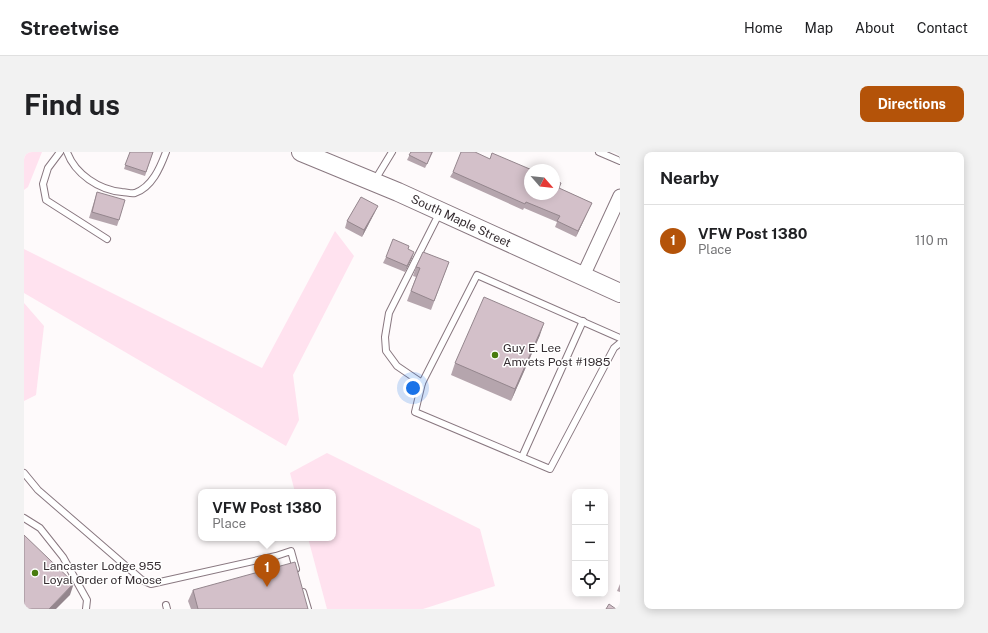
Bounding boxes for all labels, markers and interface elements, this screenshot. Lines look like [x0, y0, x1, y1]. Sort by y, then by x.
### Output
text: Streetwise [20, 17, 119, 39]
text: Home [744, 20, 783, 36]
text: Map [805, 20, 833, 36]
text: About [855, 20, 895, 36]
text: Contact [917, 20, 968, 36]
button: Directions [860, 86, 964, 122]
text: Find us [24, 88, 120, 121]
north arrow [524, 164, 560, 200]
text: Nearby [660, 168, 719, 188]
street label: South Maple Street [409, 192, 513, 250]
text: VFW Post 1380 [698, 225, 807, 242]
text: 1 [670, 233, 676, 248]
text: 110 m [915, 233, 948, 248]
text: Place [698, 242, 732, 257]
place label: Guy E. Lee Amvets Post #1985 [503, 341, 611, 369]
marker: Guy E. Lee Amvets Post #1985 [490, 350, 500, 360]
your location [403, 378, 423, 398]
popup [198, 489, 336, 541]
map controls [572, 489, 608, 597]
button: + [572, 489, 608, 525]
text: VFW Post 1380 [212, 499, 322, 516]
text: Place [212, 516, 246, 531]
button: − [572, 525, 608, 561]
pin: 1 [254, 554, 280, 587]
place label: Lancaster Lodge 955 Loyal Order of Moose [43, 559, 162, 587]
button: locate [572, 561, 608, 597]
marker: Lancaster Lodge 955 Loyal Order of Moose [30, 568, 40, 578]

